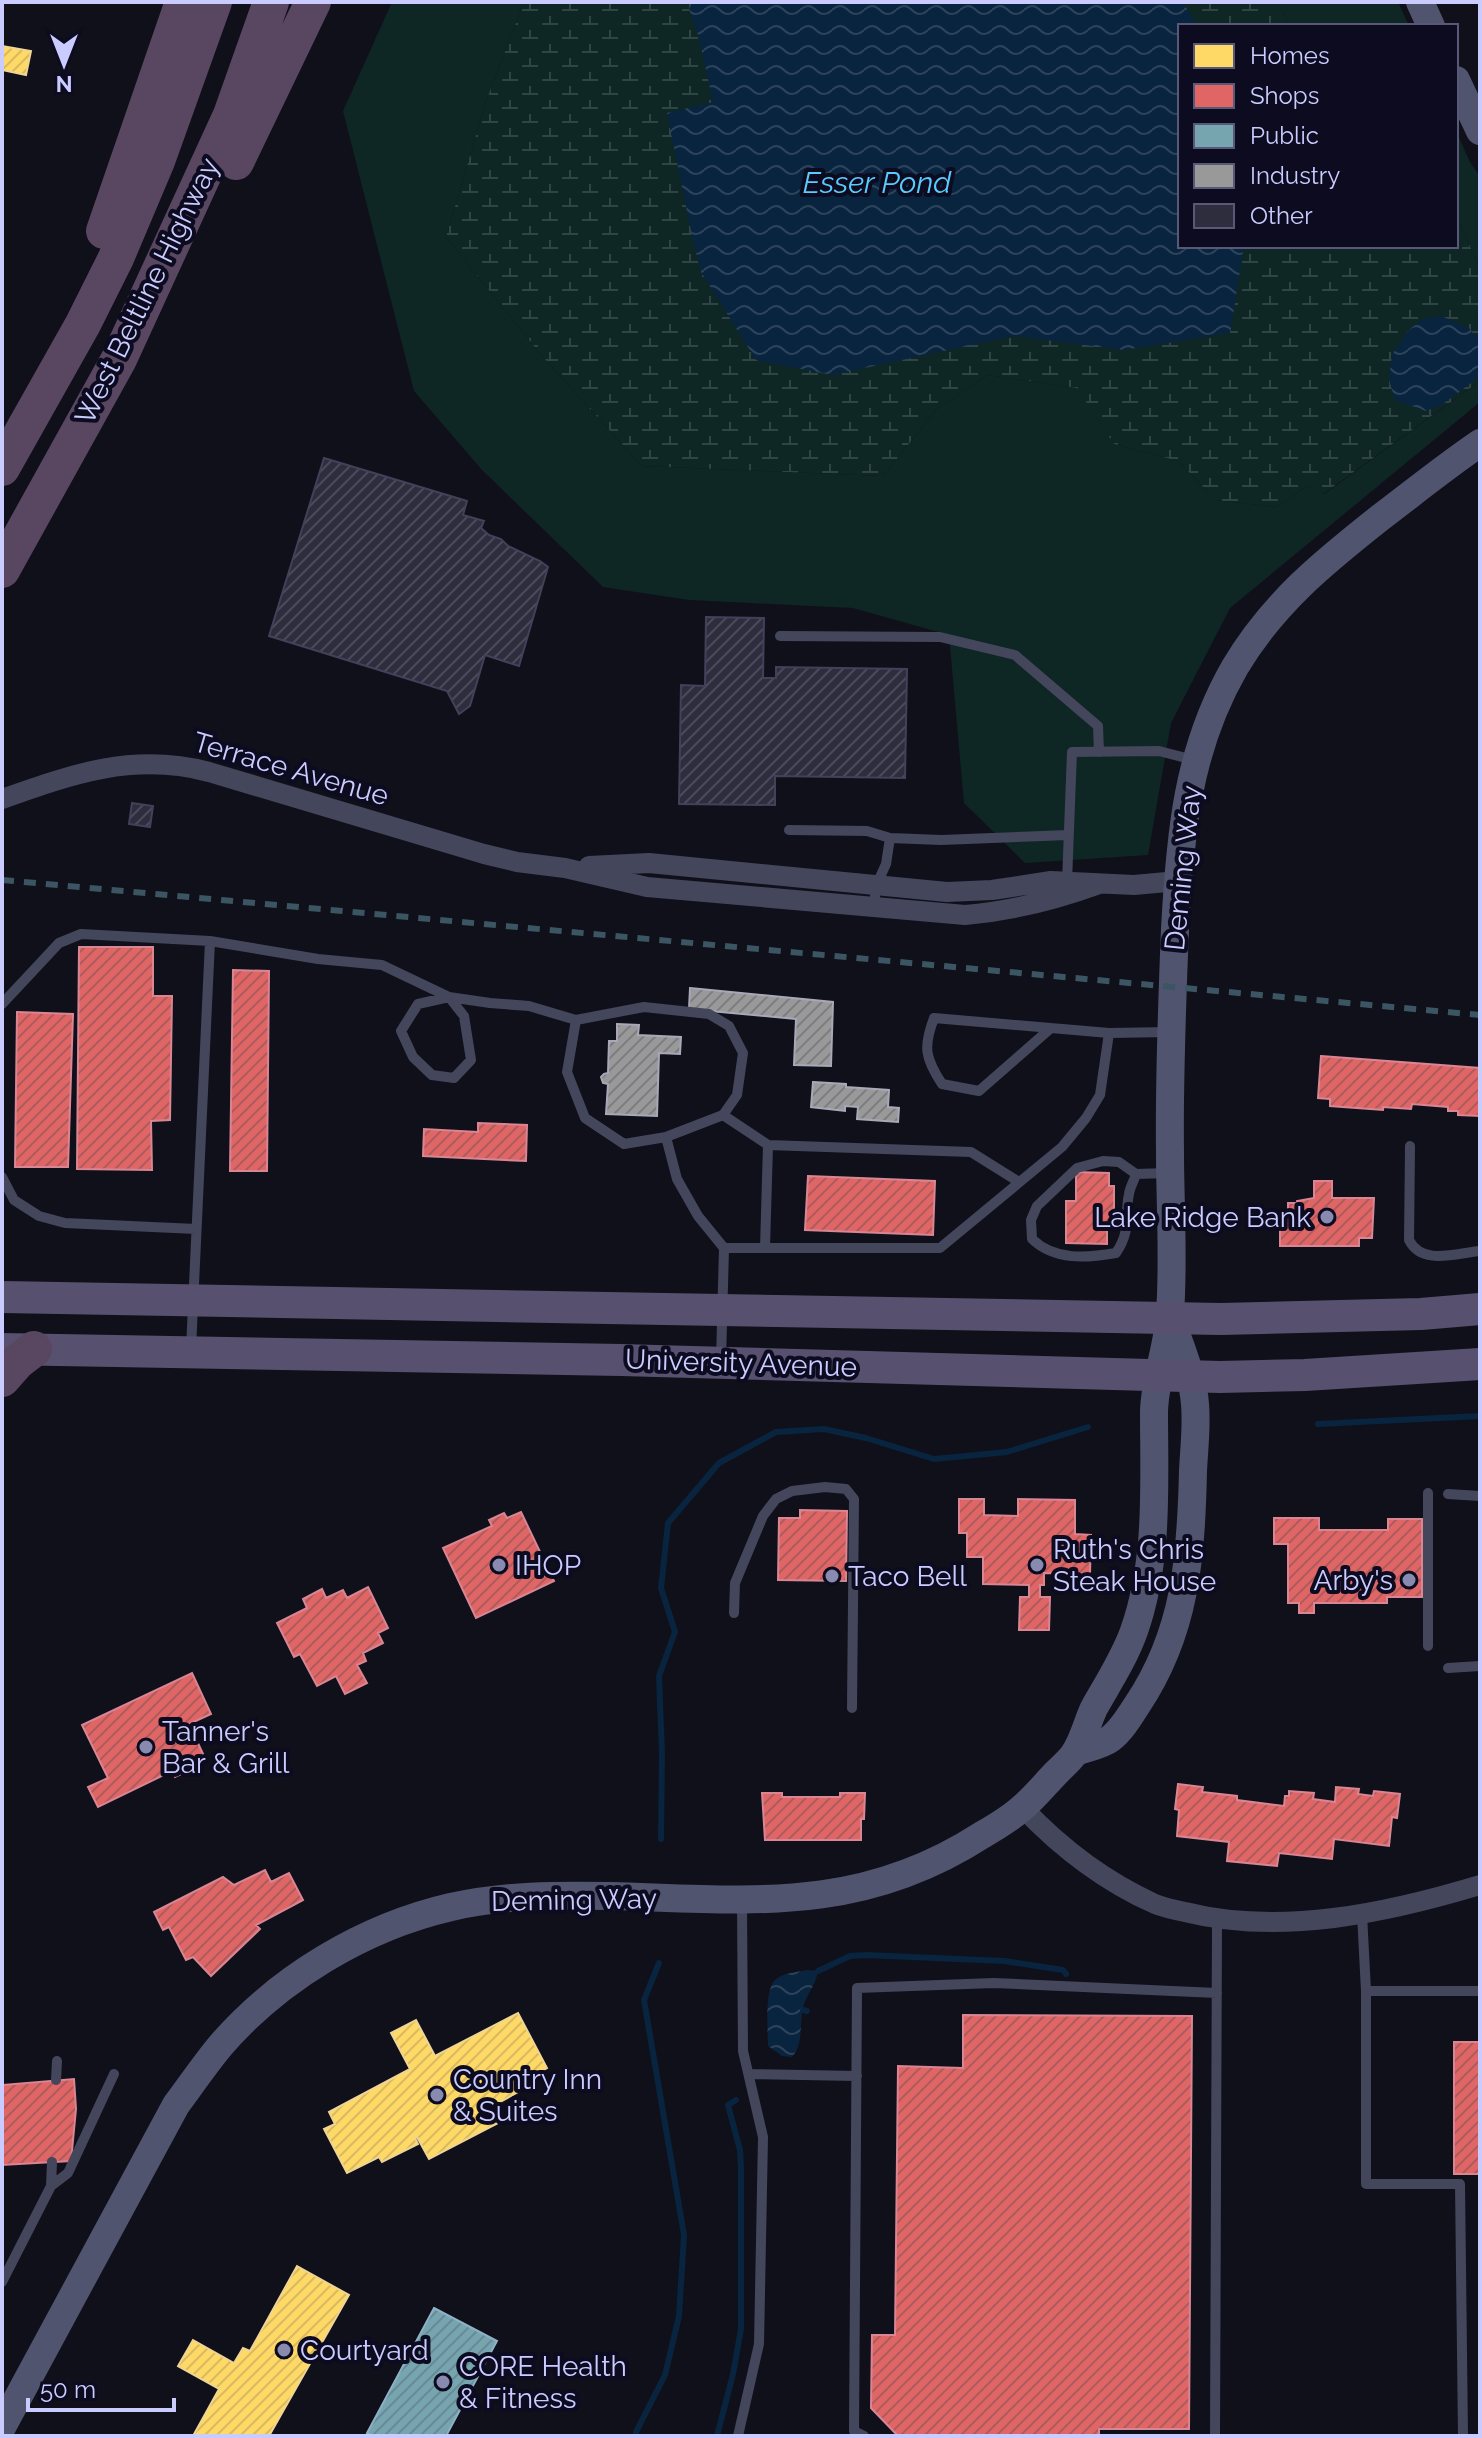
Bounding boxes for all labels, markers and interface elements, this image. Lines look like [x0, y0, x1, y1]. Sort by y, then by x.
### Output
north arrow [24, 24, 104, 104]
legend [1178, 24, 1458, 248]
text: Homes [1250, 41, 1330, 70]
text: N [56, 71, 72, 97]
text: Shops [1250, 81, 1319, 110]
text: Public [1250, 121, 1319, 150]
street label: West Beltline Highway [68, 153, 226, 429]
text: Industry [1250, 161, 1340, 190]
water label: Esser Pond [803, 165, 952, 200]
text: Other [1250, 201, 1313, 230]
street label: Terrace Avenue [190, 725, 392, 813]
street label: Deming Way [1158, 784, 1208, 952]
place label: Lake Ridge Bank [1094, 1201, 1311, 1234]
marker: Lake Ridge Bank [1318, 1208, 1336, 1226]
street label: University Avenue [624, 1342, 858, 1384]
place label: Ruth's Chris Steak House [1053, 1533, 1216, 1598]
place label: IHOP [515, 1549, 581, 1582]
marker: IHOP [490, 1556, 508, 1574]
marker: Ruth's Chris Steak House [1028, 1556, 1046, 1574]
place label: Taco Bell [848, 1560, 967, 1593]
place label: Arby's [1314, 1564, 1393, 1597]
marker: Taco Bell [823, 1567, 841, 1585]
marker: Arby's [1400, 1571, 1418, 1589]
place label: Tanner's Bar & Grill [162, 1715, 290, 1780]
marker: Tanner's Bar & Grill [137, 1738, 155, 1756]
street label: Deming Way [491, 1882, 657, 1918]
place label: Country Inn & Suites [453, 2063, 602, 2128]
marker: Country Inn & Suites [428, 2086, 446, 2104]
place label: Courtyard [300, 2334, 429, 2367]
marker: Courtyard [275, 2341, 293, 2359]
place label: CORE Health & Fitness [459, 2350, 627, 2415]
scale bar [28, 2362, 174, 2412]
marker: CORE Health & Fitness [434, 2373, 452, 2391]
text: 50 m [40, 2375, 96, 2404]

